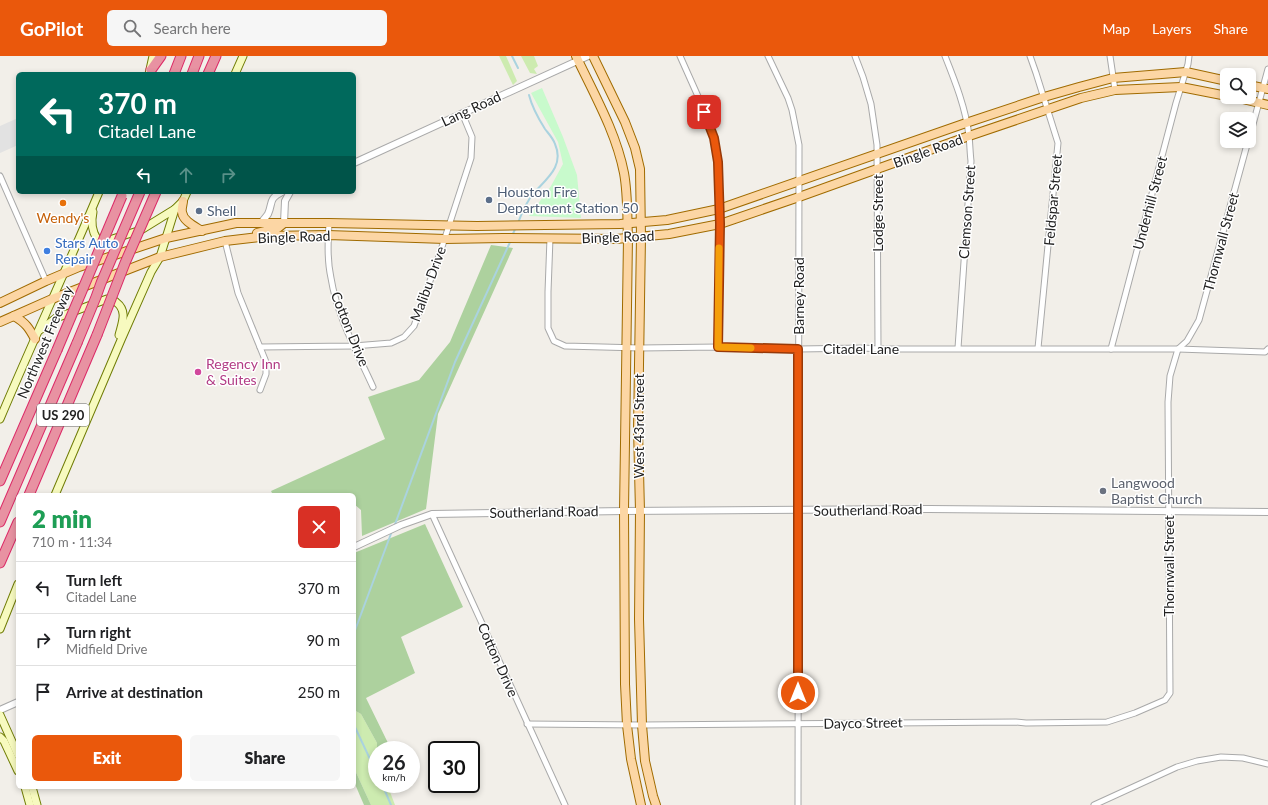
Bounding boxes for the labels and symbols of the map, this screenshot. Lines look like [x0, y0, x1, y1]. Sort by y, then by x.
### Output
street label: Lang Road [438, 87, 503, 130]
pin [687, 95, 721, 129]
street label: Bingle Road [891, 130, 965, 171]
street label: Feldspar Street [1040, 153, 1065, 247]
street label: Underhill Street [1129, 154, 1170, 252]
street label: Clemson Street [955, 165, 978, 259]
street label: Lodge Street [869, 174, 886, 252]
place label: Houston Fire Department Station 50 [497, 183, 638, 216]
street label: Thornwall Street [1199, 191, 1242, 293]
marker: Houston Fire Department Station 50 [484, 195, 494, 205]
marker: Wendy's [58, 198, 68, 208]
place label: Shell [207, 202, 236, 219]
marker: Shell [194, 206, 204, 216]
place label: Wendy's [37, 209, 89, 226]
street label: Bingle Road [257, 227, 331, 246]
street label: Bingle Road [581, 227, 655, 246]
place label: Stars Auto Repair [55, 234, 119, 267]
street label: Malibu Drive [406, 244, 449, 324]
marker: Stars Auto Repair [42, 246, 52, 256]
street label: Barney Road [790, 257, 807, 335]
street label: Northwest Freeway [13, 282, 76, 401]
street label: Cotton Drive [328, 289, 373, 369]
street label: Citadel Lane [823, 340, 899, 357]
place label: Regency Inn & Suites [206, 355, 281, 388]
marker: Regency Inn & Suites [193, 367, 203, 377]
street label: West 43rd Street [630, 373, 647, 479]
road number: US 290 [37, 404, 89, 426]
place label: Langwood Baptist Church [1111, 474, 1202, 507]
marker: Langwood Baptist Church [1098, 486, 1108, 496]
street label: Southerland Road [813, 500, 923, 519]
street label: Southerland Road [489, 502, 599, 521]
street label: Thornwall Street [1160, 515, 1177, 617]
street label: Cotton Drive [475, 620, 522, 699]
position arrow [777, 672, 819, 714]
street label: Dayco Street [823, 713, 903, 732]
speed limit sign: 30 [428, 741, 480, 793]

